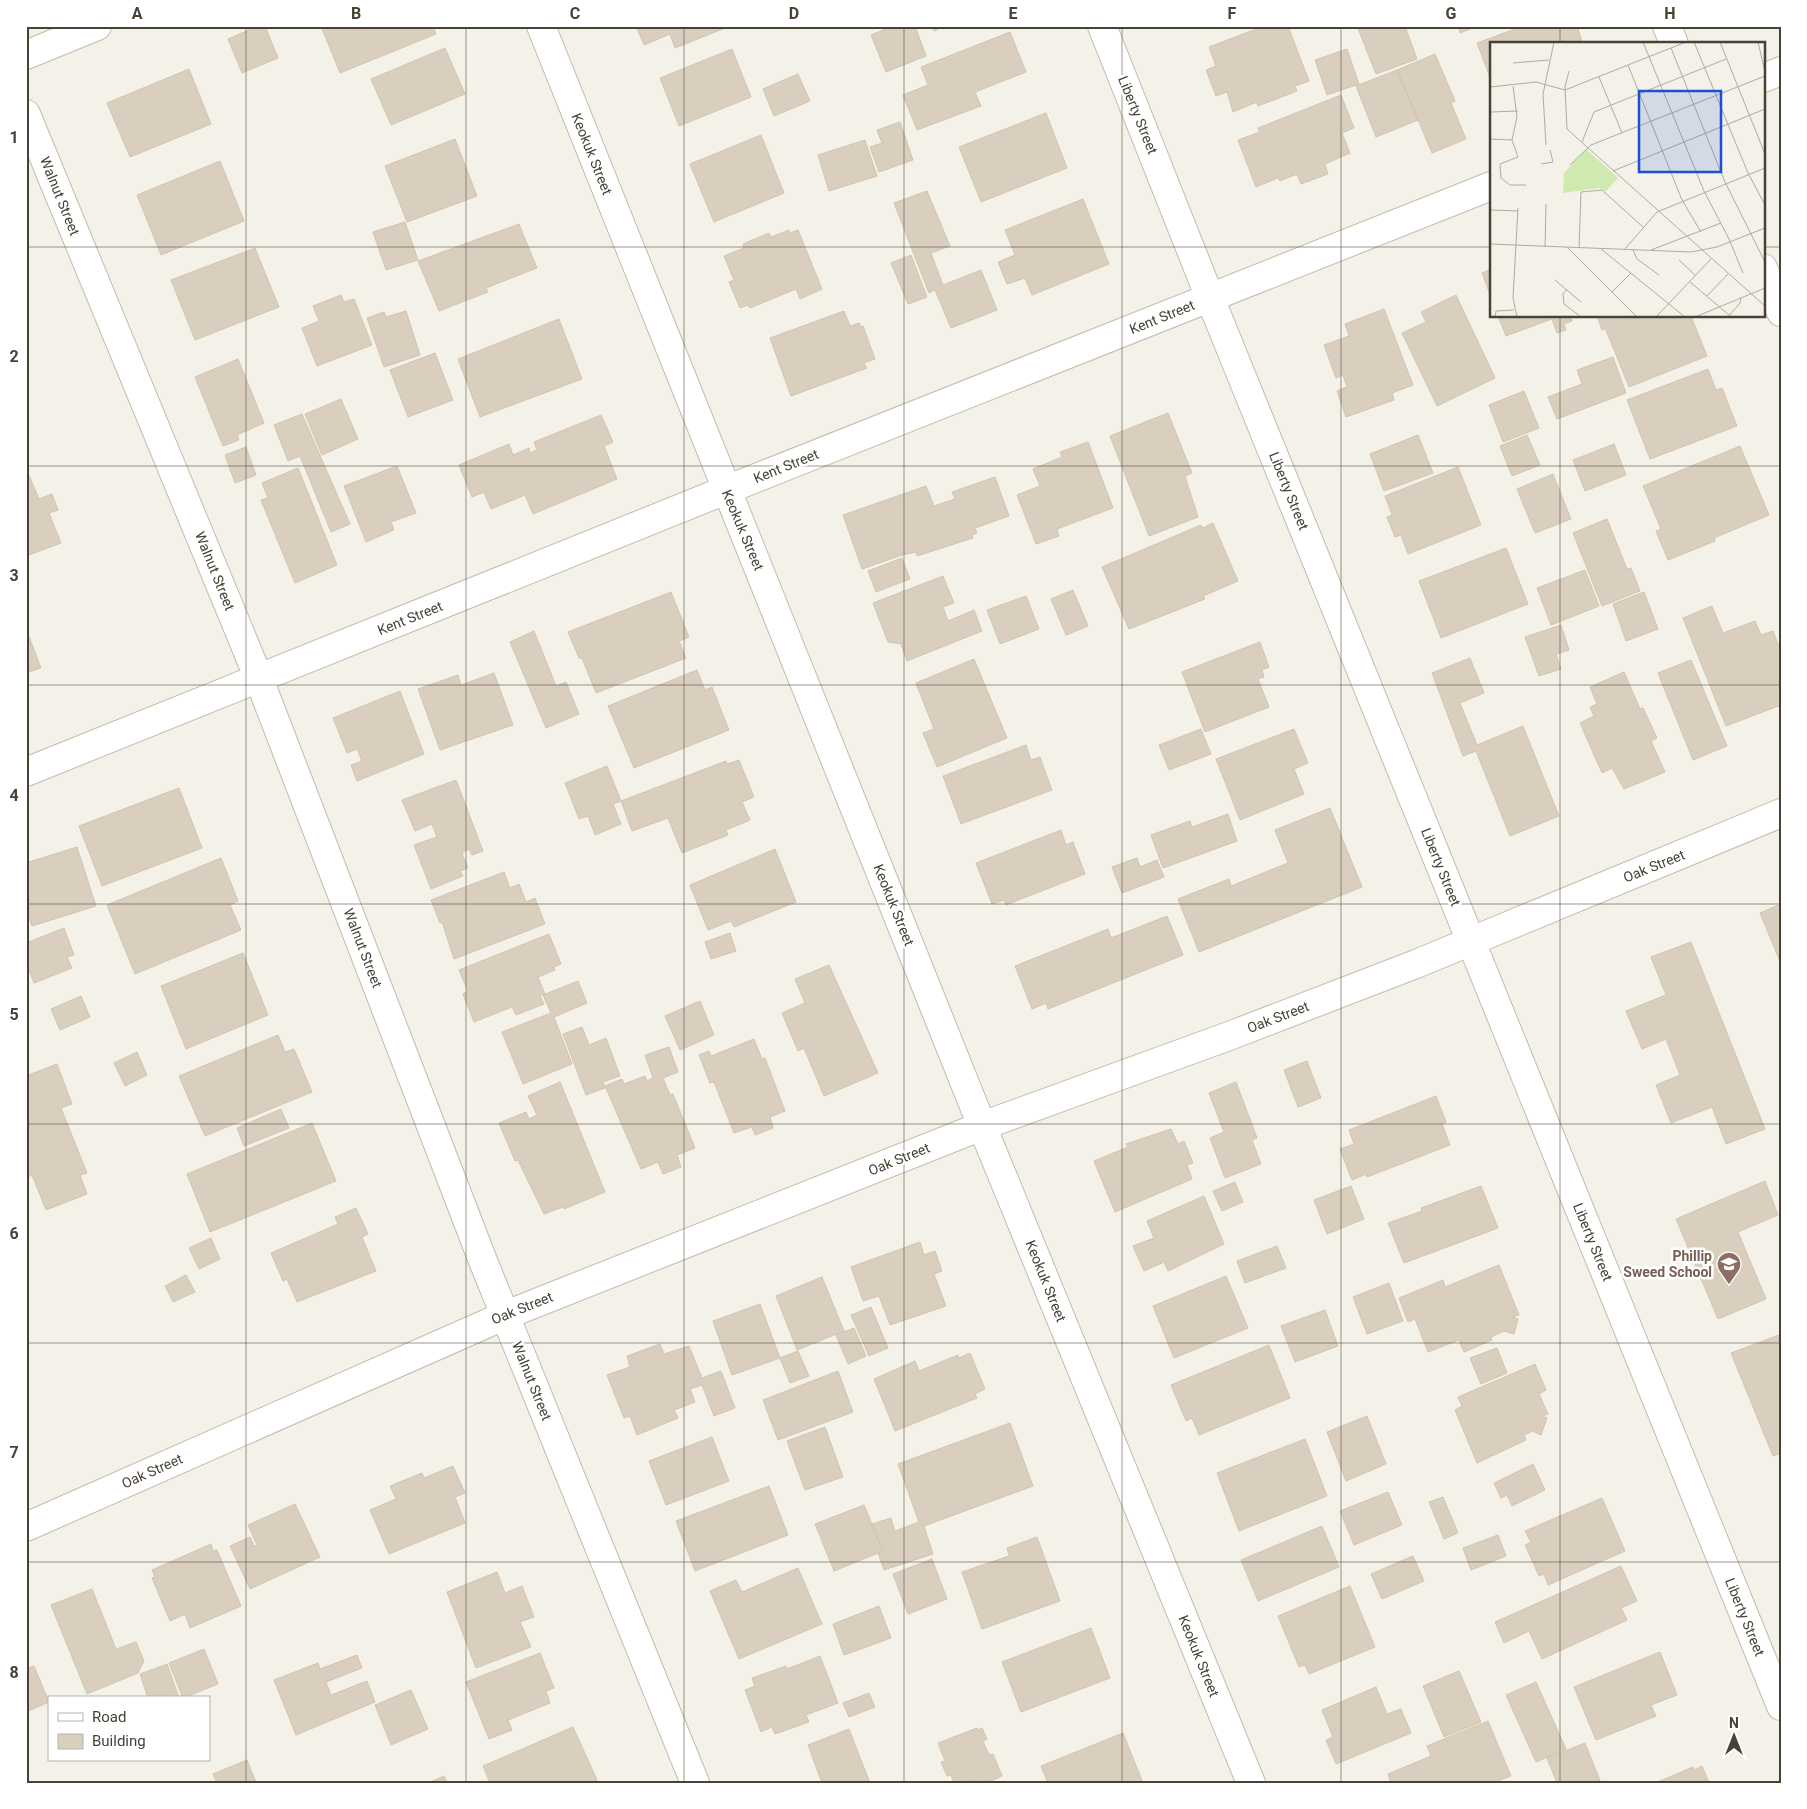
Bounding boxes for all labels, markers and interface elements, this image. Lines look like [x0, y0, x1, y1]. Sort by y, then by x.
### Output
text: A [132, 4, 143, 23]
text: B [351, 4, 361, 23]
text: C [570, 4, 580, 23]
text: D [789, 4, 799, 23]
text: E [1009, 4, 1018, 23]
text: F [1228, 4, 1237, 23]
text: G [1446, 4, 1457, 23]
text: H [1664, 4, 1676, 23]
inset map [1490, 42, 1764, 318]
street label: Liberty Street [1115, 74, 1161, 157]
street label: Keokuk Street [568, 111, 616, 197]
text: 1 [9, 128, 19, 147]
street label: Walnut Street [37, 154, 83, 238]
street label: Kent Street [1127, 297, 1197, 337]
text: 2 [9, 347, 19, 366]
street label: Kent Street [751, 446, 821, 486]
street label: Liberty Street [1266, 450, 1312, 533]
street label: Keokuk Street [719, 487, 767, 573]
street label: Walnut Street [192, 529, 238, 613]
text: 3 [9, 566, 19, 585]
street label: Kent Street [375, 598, 445, 638]
text: 4 [9, 786, 19, 805]
street label: Liberty Street [1418, 826, 1464, 909]
street label: Oak Street [1621, 846, 1687, 886]
street label: Keokuk Street [870, 862, 918, 948]
street label: Walnut Street [341, 906, 386, 990]
street label: Oak Street [1245, 998, 1311, 1036]
text: 5 [9, 1005, 19, 1024]
street label: Oak Street [866, 1139, 932, 1179]
street label: Liberty Street [1570, 1201, 1616, 1284]
text: 6 [9, 1224, 19, 1243]
street label: Keokuk Street [1022, 1238, 1070, 1324]
place label: Phillip Sweed School [1623, 1248, 1712, 1280]
school or university icon: Phillip Sweed School [1716, 1251, 1742, 1285]
street label: Oak Street [489, 1288, 555, 1328]
street label: Walnut Street [509, 1339, 555, 1423]
text: 7 [9, 1443, 19, 1462]
street label: Oak Street [119, 1450, 185, 1491]
street label: Liberty Street [1722, 1576, 1768, 1659]
street label: Keokuk Street [1175, 1613, 1223, 1699]
text: 8 [9, 1663, 19, 1682]
legend [48, 1696, 210, 1762]
text: Road [92, 1708, 126, 1726]
north arrow [1710, 1712, 1760, 1762]
text: N [1729, 1715, 1739, 1731]
text: Building [92, 1732, 146, 1750]

